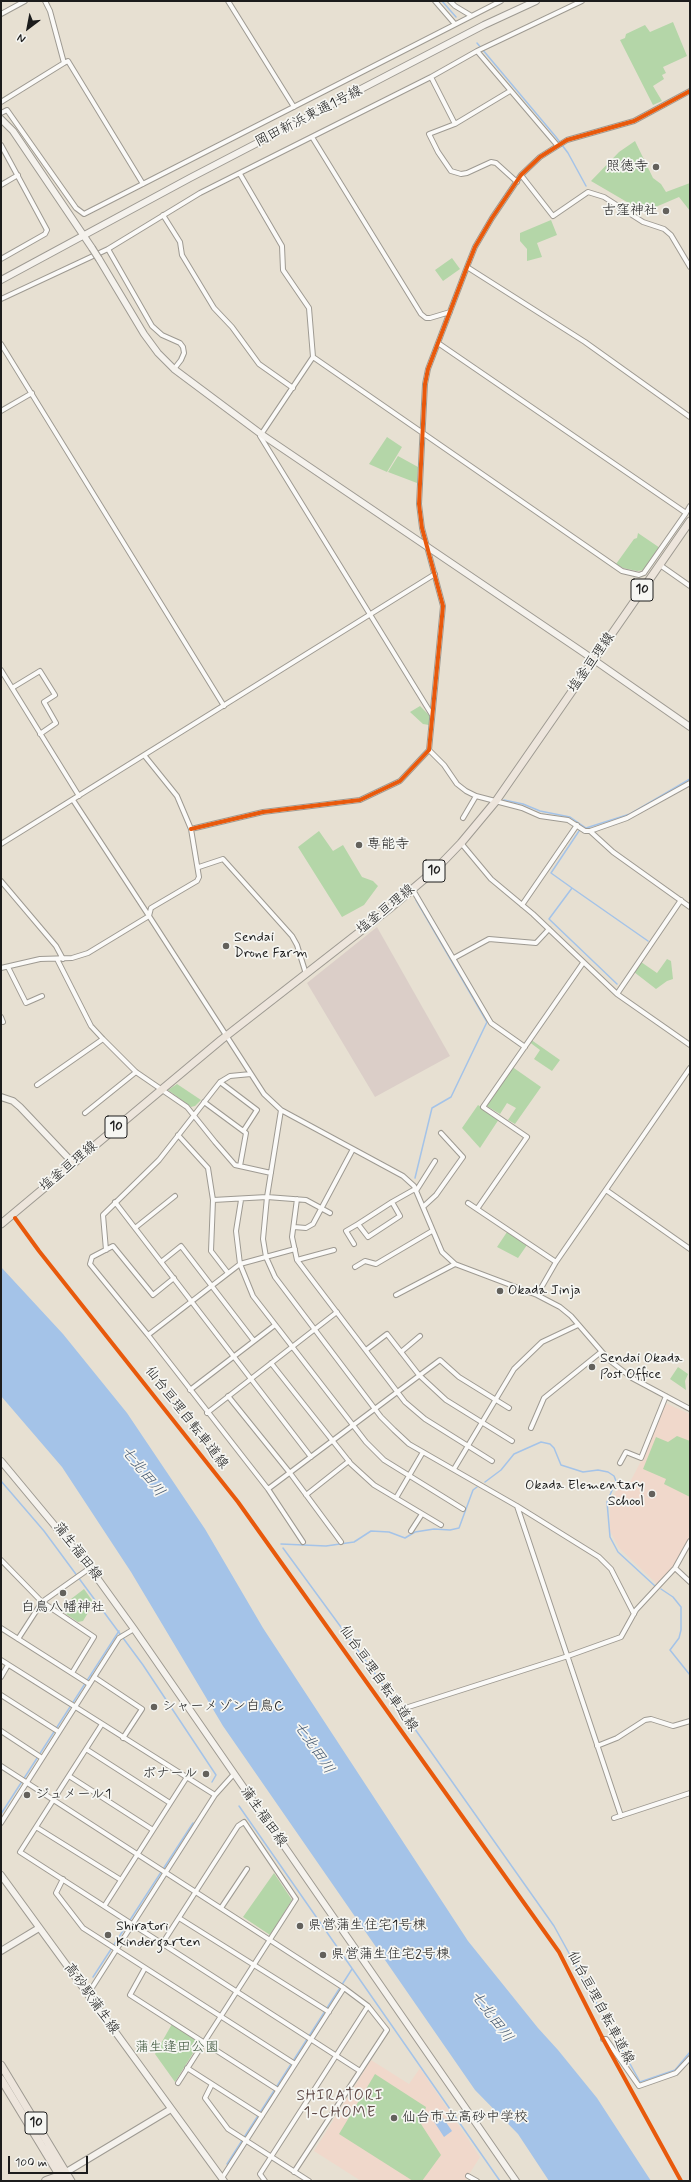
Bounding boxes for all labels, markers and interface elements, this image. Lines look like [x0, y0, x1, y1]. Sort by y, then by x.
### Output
north arrow [8, 8, 48, 48]
text: N [15, 30, 28, 46]
street label: 岡田新浜東通1号線 [253, 83, 365, 151]
place label: 照徳寺 [606, 159, 648, 175]
marker: 照徳寺 [651, 162, 661, 172]
place label: 古窪神社 [602, 203, 658, 219]
marker: 古窪神社 [661, 206, 671, 216]
road number: 10 [631, 579, 653, 601]
street label: 塩釜亘理線 [565, 630, 619, 696]
place label: 専能寺 [367, 837, 409, 853]
marker: 専能寺 [354, 840, 364, 850]
road number: 10 [423, 860, 445, 882]
street label: 塩釜亘理線 [354, 881, 418, 939]
place label: Sendai Drone Farm [234, 930, 308, 962]
marker: Sendai Drone Farm [221, 941, 231, 951]
road number: 10 [105, 1116, 127, 1138]
street label: 塩釜亘理線 [37, 1138, 101, 1196]
place label: Okada Jinja [508, 1283, 581, 1299]
marker: Okada Jinja [495, 1286, 505, 1296]
place label: Sendai Okada Post Office [600, 1351, 682, 1384]
marker: Sendai Okada Post Office [587, 1362, 597, 1372]
street label: 仙台亘理自転車道線 [141, 1363, 231, 1473]
water label: 七北田川 [116, 1443, 168, 1501]
place label: Okada Elementary School [525, 1478, 644, 1510]
marker: Okada Elementary School [647, 1489, 657, 1499]
street label: 蒲生福田線 [49, 1519, 105, 1585]
marker: 白鳥八幡神社 [58, 1588, 68, 1598]
place label: 白鳥八幡神社 [21, 1600, 105, 1616]
street label: 仙台亘理自転車道線 [335, 1623, 421, 1735]
place label: シャーメゾン白鳥C [162, 1699, 284, 1715]
marker: シャーメゾン白鳥C [149, 1702, 159, 1712]
water label: 七北田川 [289, 1718, 337, 1778]
place label: ボナール [142, 1766, 198, 1782]
marker: ボナール [201, 1769, 211, 1779]
street label: 蒲生福田線 [236, 1784, 290, 1850]
place label: ジュメール1 [35, 1787, 111, 1803]
marker: ジュメール1 [22, 1790, 32, 1800]
place label: 県営蒲生住宅1号棟 [308, 1918, 426, 1934]
place label: Shiratori Kindergarten [116, 1919, 201, 1952]
marker: 県営蒲生住宅1号棟 [295, 1921, 305, 1931]
marker: Shiratori Kindergarten [103, 1930, 113, 1940]
place label: 県営蒲生住宅2号棟 [331, 1947, 450, 1963]
street label: 仙台亘理自転車道線 [563, 1948, 637, 2068]
marker: 県営蒲生住宅2号棟 [318, 1950, 328, 1960]
street label: 高砂駅蒲生線 [60, 1960, 122, 2038]
water label: 七北田川 [466, 1988, 516, 2046]
park label: 蒲生逢田公園 [135, 2040, 219, 2056]
district label: SHIRATORI 1-CHOME [297, 2088, 383, 2123]
place label: 仙台市立高砂中学校 [402, 2110, 528, 2126]
road number: 10 [25, 2112, 47, 2134]
marker: 仙台市立高砂中学校 [389, 2113, 399, 2123]
scale bar [10, 2148, 90, 2174]
text: 100 m [15, 2155, 47, 2171]

